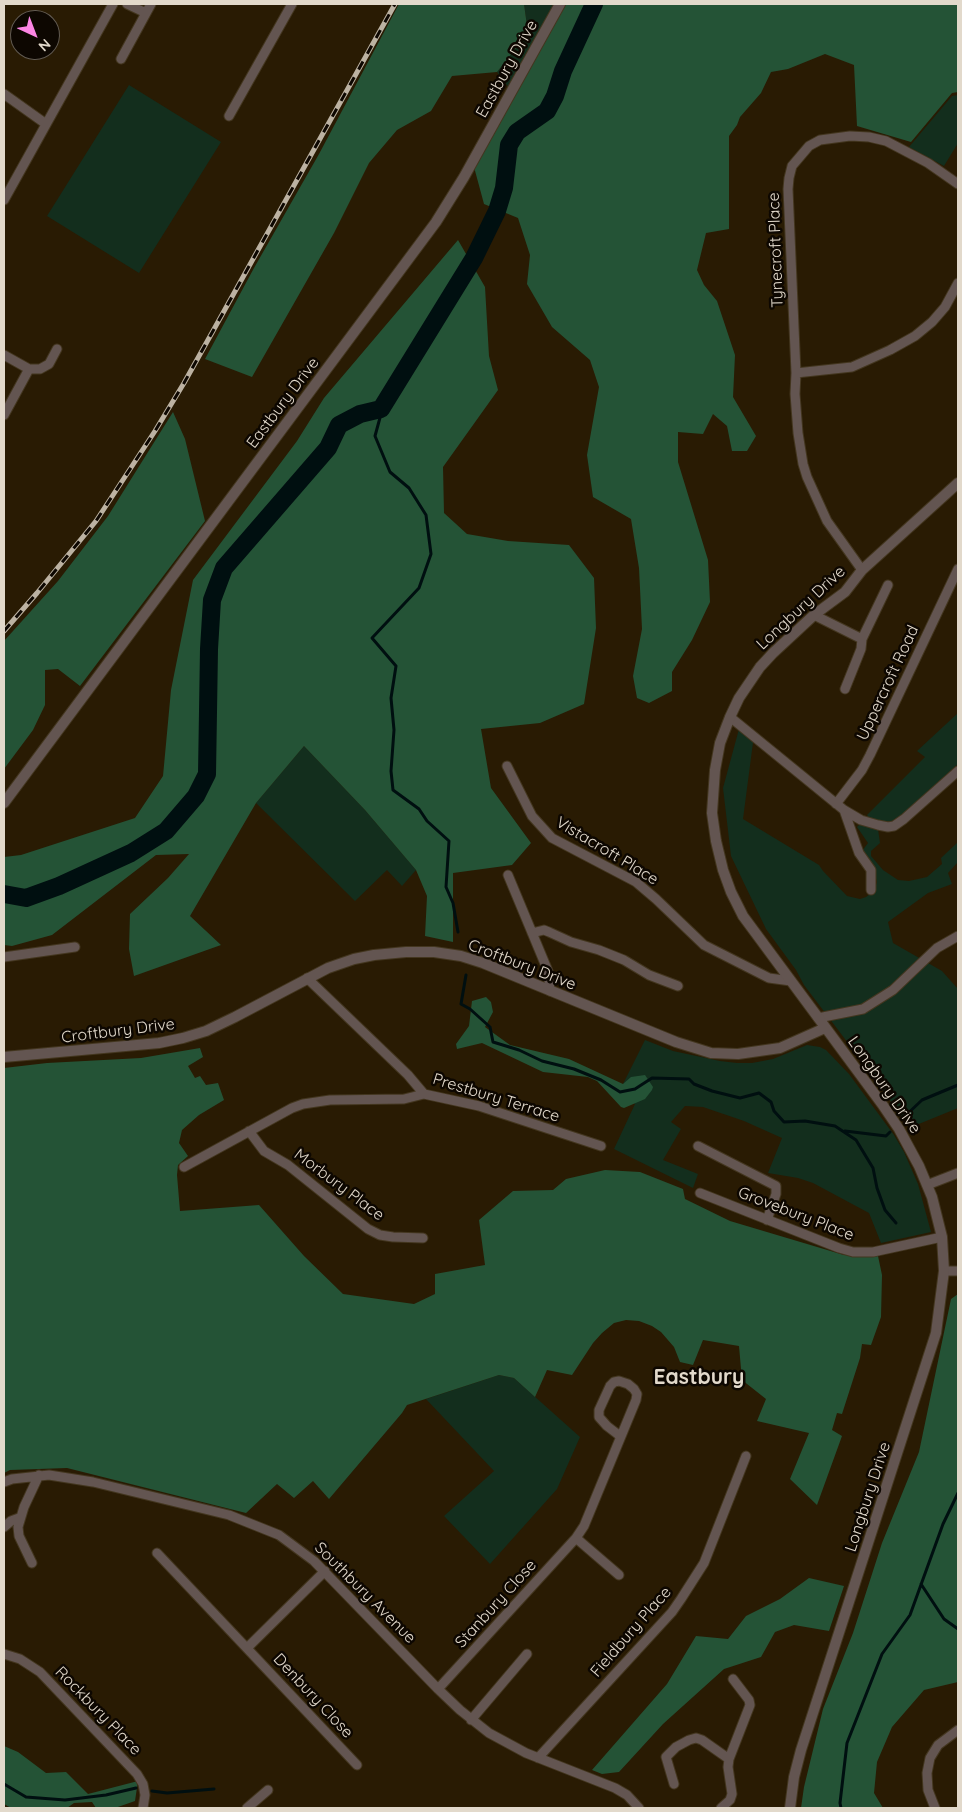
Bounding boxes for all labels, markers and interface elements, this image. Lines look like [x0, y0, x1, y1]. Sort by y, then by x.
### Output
north arrow [10, 10, 60, 60]
street label: Eastbury Drive [472, 17, 542, 121]
text: N [35, 35, 54, 55]
street label: Tynecroft Place [764, 192, 788, 308]
street label: Eastbury Drive [243, 354, 323, 452]
street label: Longbury Drive [753, 562, 849, 654]
street label: Uppercroft Road [853, 622, 923, 744]
street label: Vistacroft Place [552, 813, 662, 889]
street label: Croftbury Drive [465, 936, 579, 994]
street label: Croftbury Drive [60, 1015, 176, 1047]
street label: Longbury Drive [843, 1033, 925, 1137]
street label: Prestbury Terrace [430, 1070, 562, 1126]
street label: Morbury Place [290, 1145, 388, 1225]
street label: Grovebury Place [735, 1183, 857, 1245]
district label: Eastbury [654, 1365, 744, 1391]
street label: Longbury Drive [841, 1440, 895, 1554]
street label: Southbury Avenue [310, 1538, 420, 1648]
street label: Stanbury Close [451, 1556, 541, 1652]
street label: Fieldbury Place [587, 1583, 675, 1681]
street label: Denbury Close [269, 1650, 357, 1742]
street label: Rockbury Place [51, 1663, 145, 1759]

